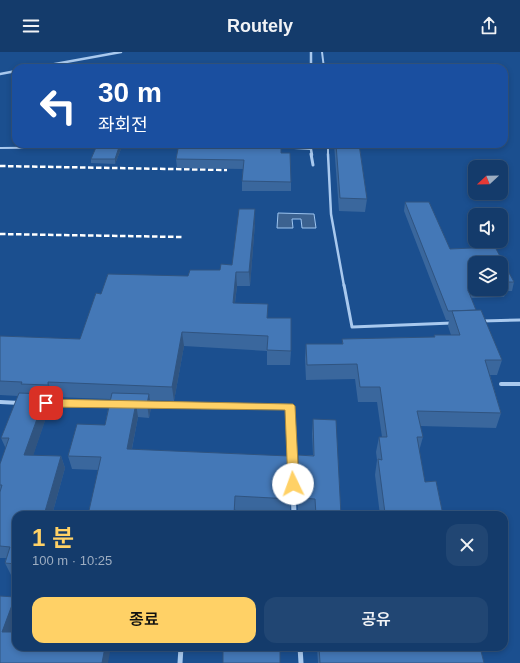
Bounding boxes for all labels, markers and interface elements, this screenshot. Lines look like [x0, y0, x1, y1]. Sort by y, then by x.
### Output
icon: menu [20, 15, 42, 37]
icon: share [478, 15, 500, 37]
text: Routely [227, 16, 293, 36]
text: 30 m [98, 77, 162, 108]
icon: left [32, 80, 84, 132]
text: 좌회전 [98, 115, 148, 135]
north arrow [468, 160, 508, 200]
map controls [468, 160, 508, 296]
button: sound [468, 208, 508, 248]
button: layers [468, 256, 508, 296]
pin [29, 386, 63, 420]
icon: arrive [35, 392, 57, 414]
position arrow [272, 463, 314, 505]
text: 1 분 [32, 524, 74, 551]
button: close [446, 524, 488, 566]
text: 100 m · 10:25 [32, 553, 112, 568]
button: 종료 [32, 597, 256, 643]
button: 공유 [264, 597, 488, 643]

